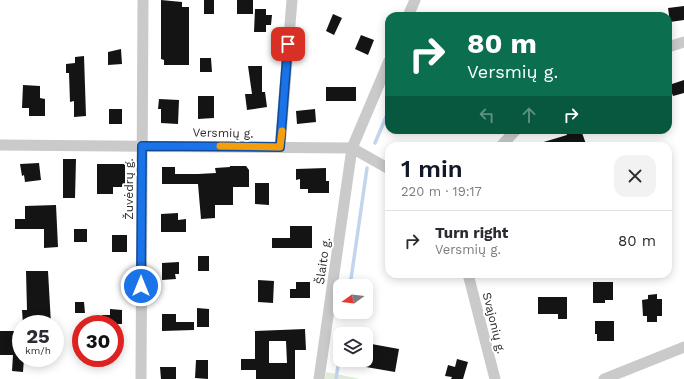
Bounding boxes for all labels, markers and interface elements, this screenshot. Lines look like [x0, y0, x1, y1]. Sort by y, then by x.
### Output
pin [271, 27, 305, 61]
text: 80 m [467, 27, 537, 60]
icon: right [401, 28, 453, 80]
icon: arrive [277, 33, 299, 55]
text: Versmių g. [467, 61, 558, 82]
icon: left [476, 104, 498, 126]
icon: ahead [518, 104, 540, 126]
icon: right [560, 104, 582, 126]
street label: Versmių g. [192, 125, 254, 141]
text: 1 min [401, 155, 463, 183]
button: close [614, 155, 656, 197]
street label: Žuvėdrų g. [122, 158, 136, 220]
text: 220 m · 19:17 [401, 184, 482, 199]
text: Turn right [435, 224, 508, 242]
icon: right [401, 230, 423, 252]
text: 80 m [618, 232, 656, 250]
street label: Šlaito g. [313, 237, 333, 285]
text: Versmių g. [435, 242, 501, 257]
position arrow [120, 265, 162, 307]
north arrow [333, 279, 373, 319]
map controls [333, 279, 373, 367]
street label: Svajonių g. [480, 291, 508, 355]
speed limit sign: 30 [72, 315, 124, 367]
text: 25 [26, 324, 50, 348]
button: layers [333, 327, 373, 367]
text: km/h [25, 345, 51, 356]

